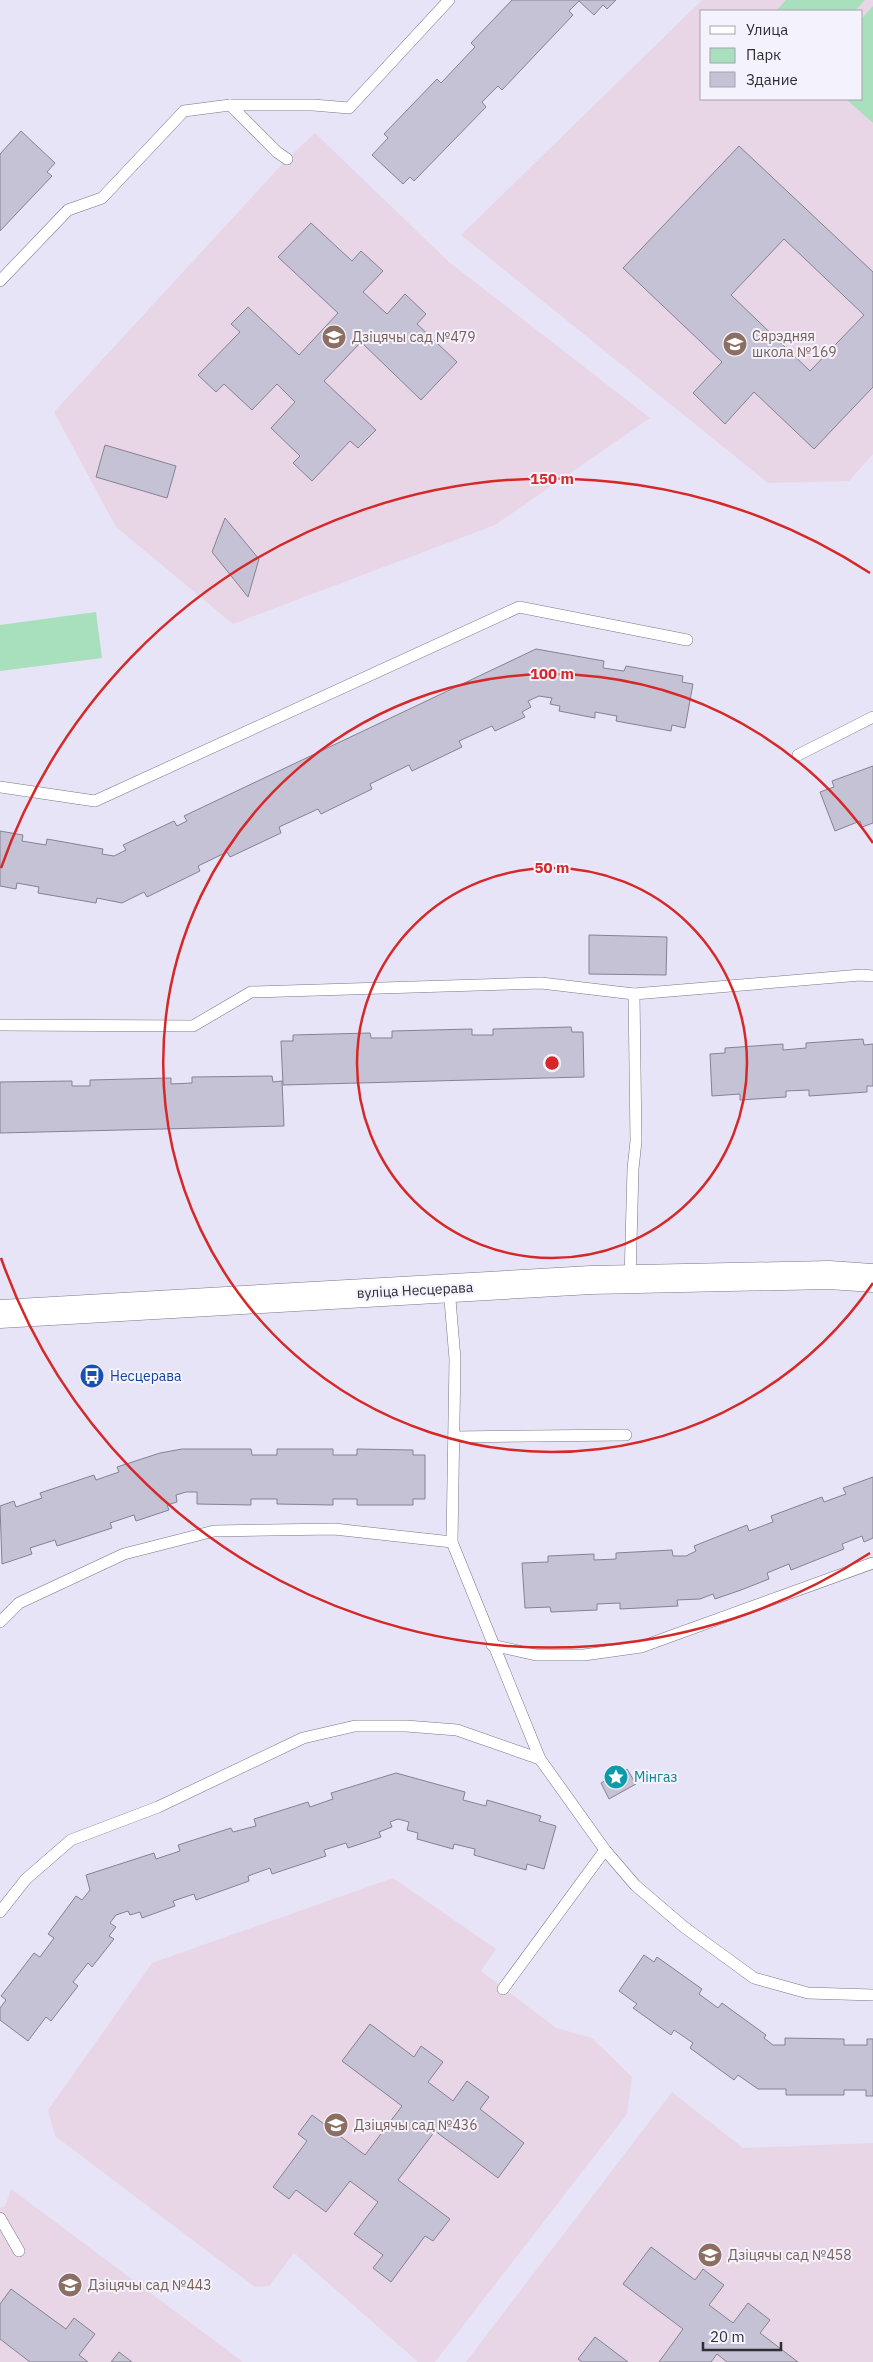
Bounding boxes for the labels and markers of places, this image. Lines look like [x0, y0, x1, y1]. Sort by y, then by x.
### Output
school or university icon: Дзіцячы сад №479 [321, 324, 347, 350]
place label: Сярэдняя школа №169 [752, 327, 837, 361]
place label: Дзіцячы сад №479 [352, 328, 476, 346]
school or university icon: Сярэдняя школа №169 [722, 331, 748, 357]
centre of rings [543, 1054, 561, 1072]
bus stop icon: Несцерава [79, 1363, 105, 1389]
place label: Несцерава [110, 1367, 182, 1385]
place icon: Мінгаз [603, 1764, 629, 1790]
place label: Мінгаз [634, 1768, 677, 1786]
school or university icon: Дзіцячы сад №436 [323, 2112, 349, 2138]
place label: Дзіцячы сад №436 [354, 2116, 478, 2134]
school or university icon: Дзіцячы сад №458 [697, 2242, 723, 2268]
place label: Дзіцячы сад №458 [728, 2246, 852, 2264]
school or university icon: Дзіцячы сад №443 [57, 2272, 83, 2298]
place label: Дзіцячы сад №443 [88, 2276, 212, 2294]

